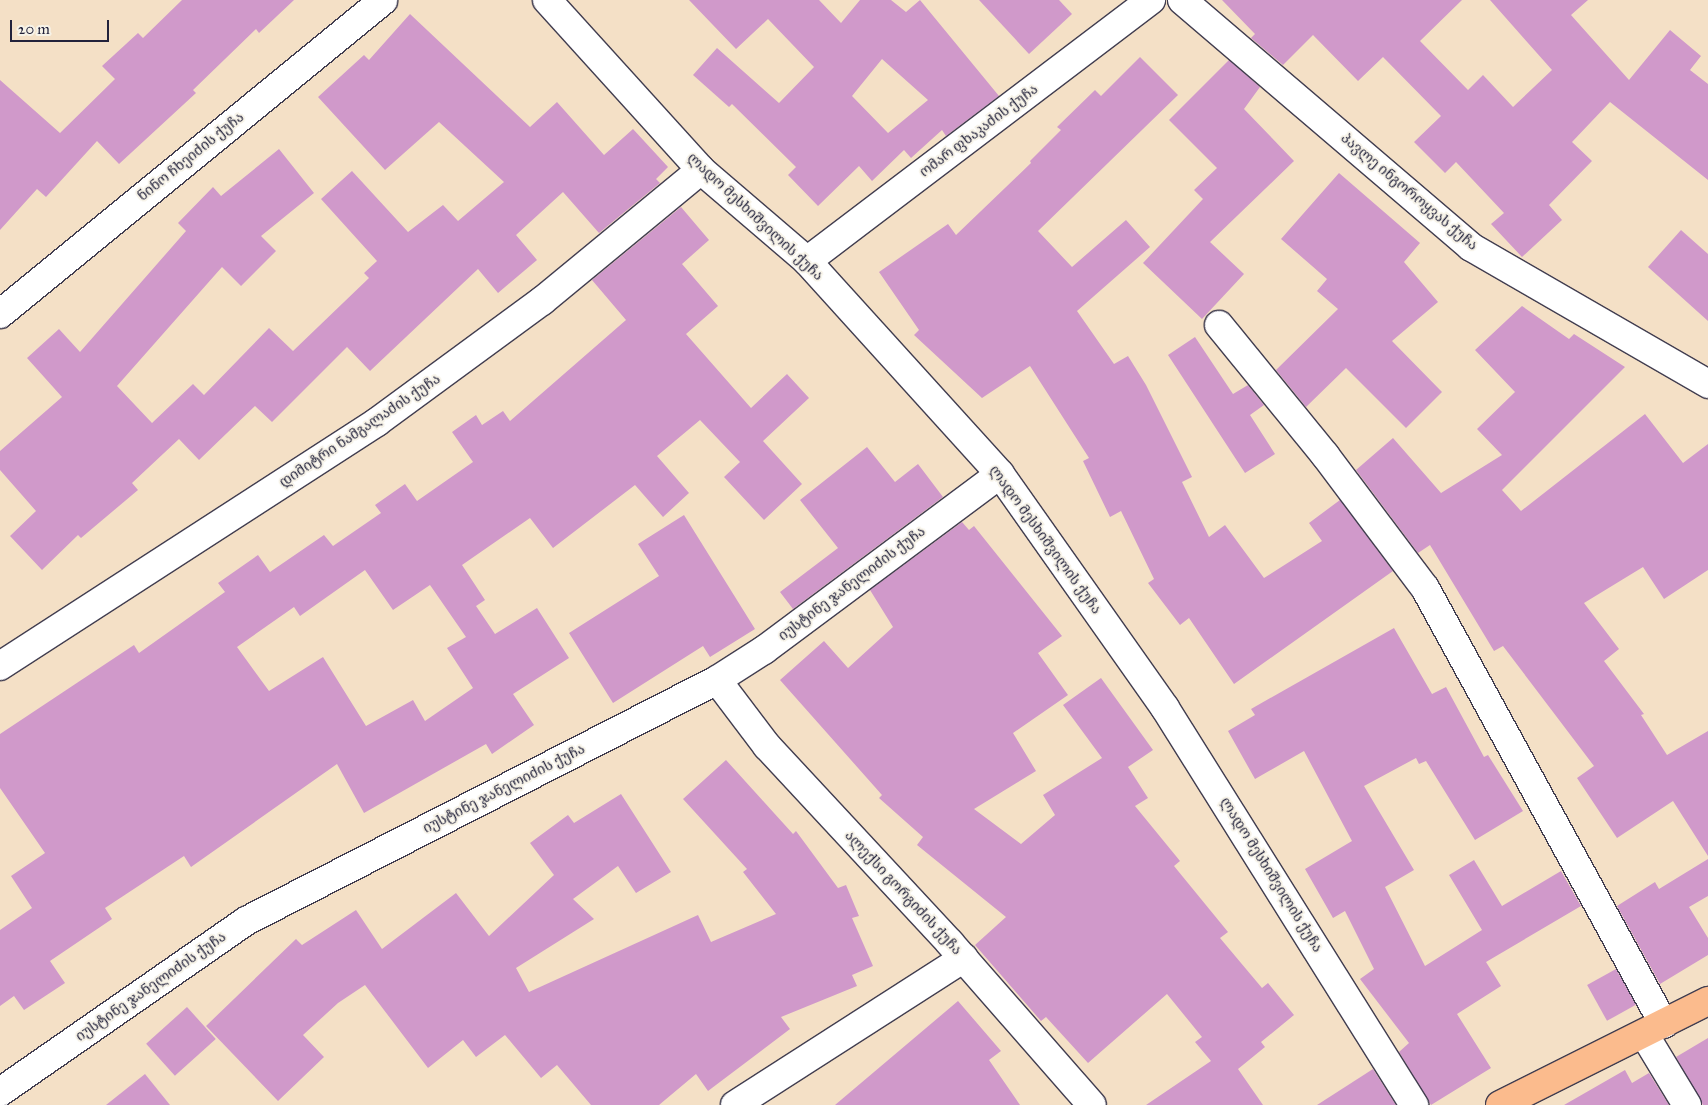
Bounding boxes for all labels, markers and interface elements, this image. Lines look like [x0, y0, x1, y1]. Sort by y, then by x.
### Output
scale bar [12, 10, 111, 42]
text: 20 m [18, 20, 50, 38]
street label: ომარ ფხაკაძის ქუჩა [917, 81, 1041, 181]
street label: ნინო ჩხეიძის ქუჩა [135, 109, 247, 205]
street label: პავლე ინგოროყვას ქუჩა [1337, 130, 1481, 254]
street label: ლადო მესხიშვილის ქუჩა [684, 150, 826, 284]
street label: დიმიტრი ნამგალაძის ქუჩა [276, 371, 444, 491]
street label: ლადო მესხიშვილის ქუჩა [985, 462, 1105, 618]
street label: იუსტინე ჯანელიძის ქუჩა [775, 523, 929, 645]
street label: იუსტინე ჯანელიძის ქუჩა [420, 741, 588, 837]
street label: ლადო მესხიშვილის ქუჩა [1216, 794, 1326, 956]
street label: ალექსი გორგიძის ქუჩა [841, 827, 965, 959]
street label: იუსტინე ჯანელიძის ქუჩა [73, 929, 229, 1045]

